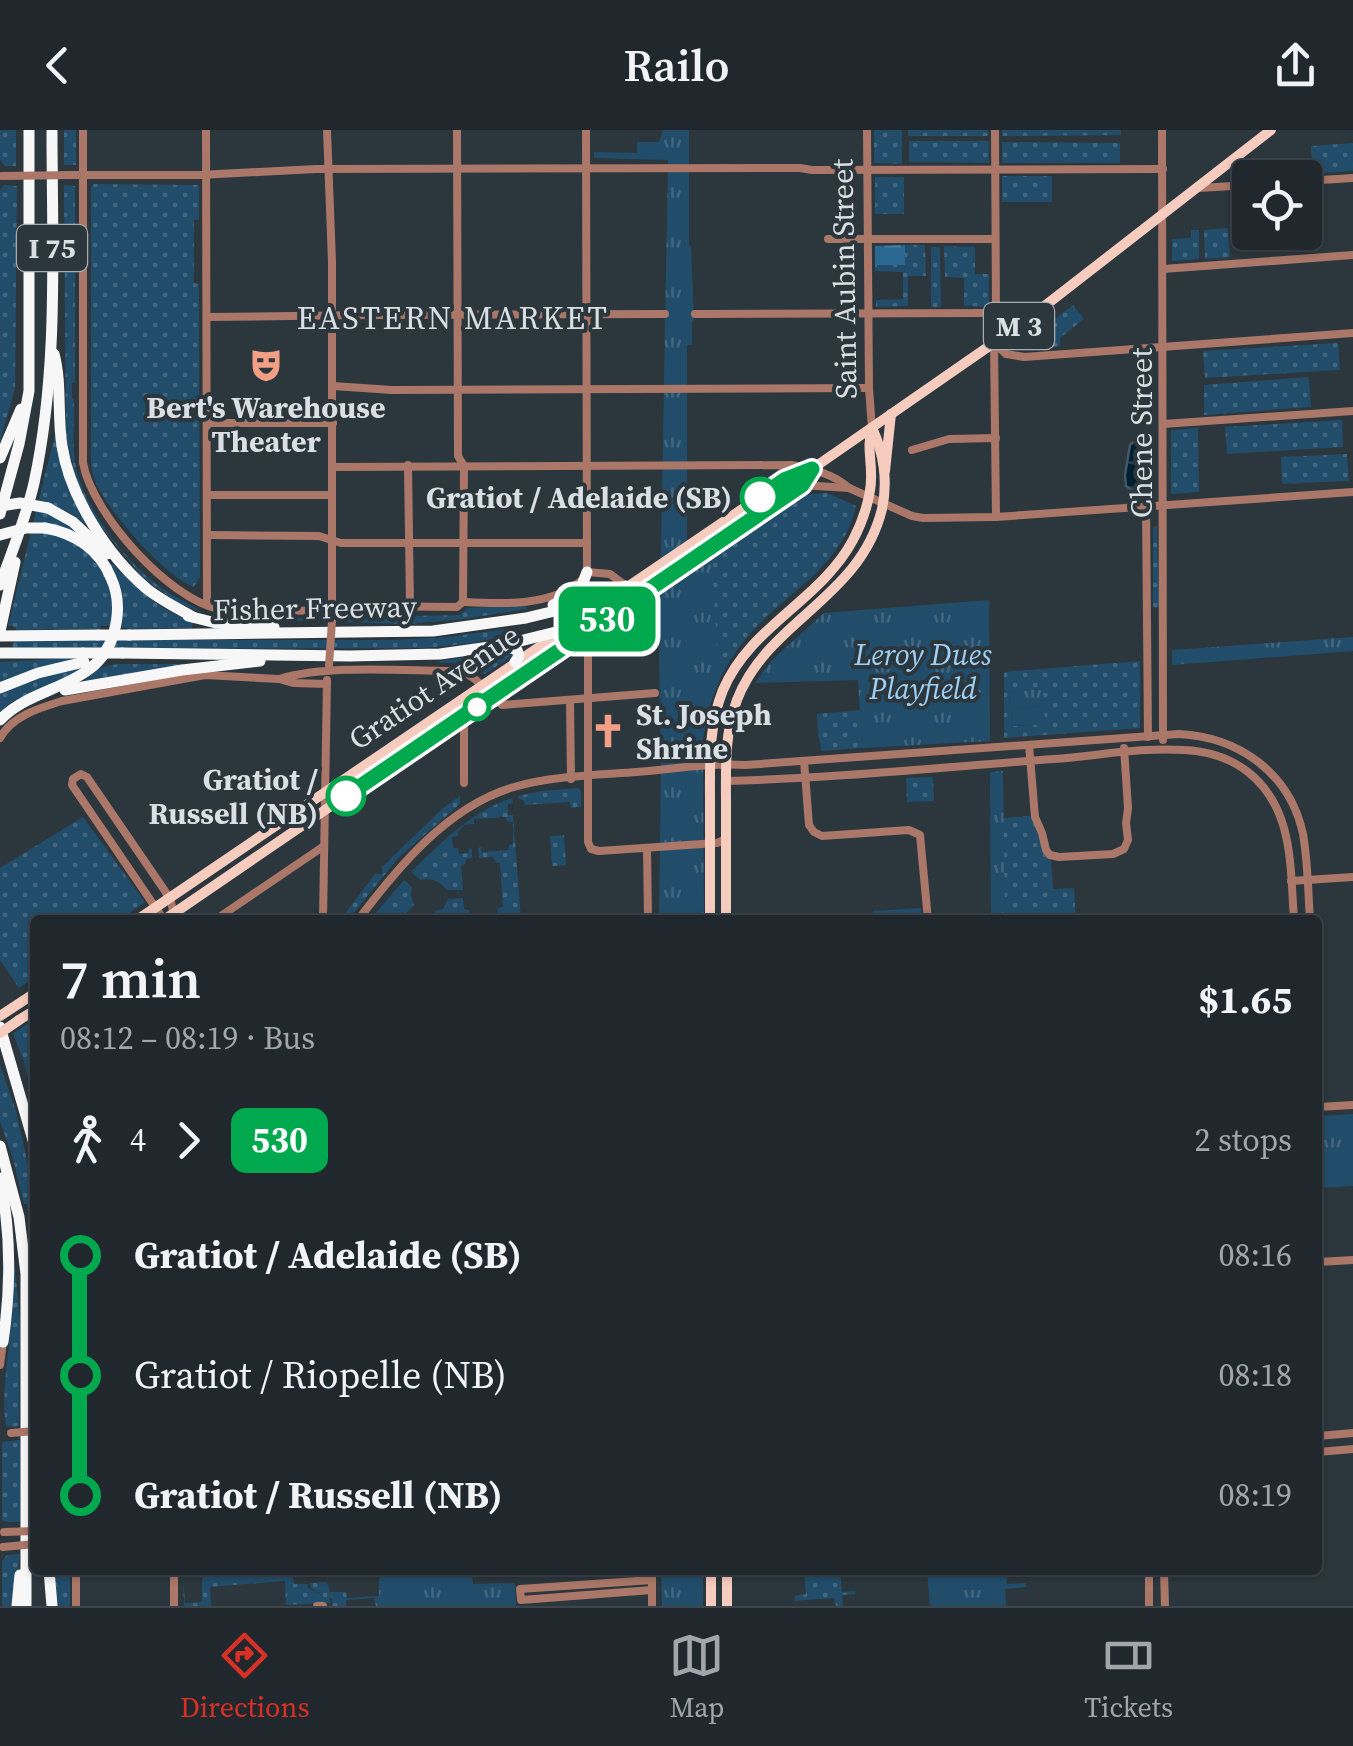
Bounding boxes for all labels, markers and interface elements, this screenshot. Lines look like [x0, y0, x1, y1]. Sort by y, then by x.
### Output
text: Railo [623, 34, 730, 96]
icon: back [30, 38, 85, 93]
icon: share [1268, 38, 1323, 93]
street label: Saint Aubin Street [821, 158, 867, 399]
map controls [1232, 160, 1322, 250]
button: locate [1232, 160, 1322, 250]
road number: I 75 [17, 225, 87, 271]
district label: EASTERN MARKET [297, 296, 609, 340]
road number: M 3 [984, 303, 1054, 349]
theatre icon: Bert's Warehouse Theater [247, 346, 285, 384]
street label: Chene Street [1121, 348, 1162, 518]
place label: Bert's Warehouse Theater [146, 387, 386, 462]
place label: Gratiot / Adelaide (SB) [426, 477, 732, 518]
marker: Gratiot / Adelaide (SB) [741, 478, 779, 516]
street label: Fisher Freeway [213, 586, 418, 630]
line badge: 530 [550, 586, 664, 652]
text: 530 [579, 595, 635, 643]
street label: Gratiot Avenue [340, 615, 528, 759]
park label: Leroy Dues Playfield [853, 634, 992, 709]
unlabelled marker [464, 694, 490, 720]
place label: St. Joseph Shrine [636, 694, 772, 769]
church icon: St. Joseph Shrine [589, 712, 627, 750]
place label: Gratiot / Russell (NB) [149, 759, 318, 834]
marker: Gratiot / Russell (NB) [327, 777, 365, 815]
text: 7 min [60, 941, 201, 1016]
text: $1.65 [1198, 974, 1292, 1026]
text: 08:12 – 08:19 · Bus [60, 1016, 315, 1060]
icon: walk [60, 1113, 115, 1168]
icon: forward [161, 1113, 216, 1168]
text: 530 [251, 1116, 308, 1164]
text: 4 [130, 1118, 146, 1162]
text: 2 stops [1194, 1118, 1292, 1162]
text: Gratiot / Adelaide (SB) [134, 1229, 522, 1281]
text: 08:16 [1218, 1233, 1292, 1277]
text: Gratiot / Riopelle (NB) [134, 1349, 507, 1401]
text: 08:18 [1218, 1353, 1292, 1397]
text: Gratiot / Russell (NB) [134, 1469, 503, 1521]
text: 08:19 [1218, 1473, 1292, 1517]
tab: Directions [180, 1628, 310, 1726]
tab: Map [669, 1628, 724, 1726]
tab: Tickets [1084, 1628, 1173, 1726]

